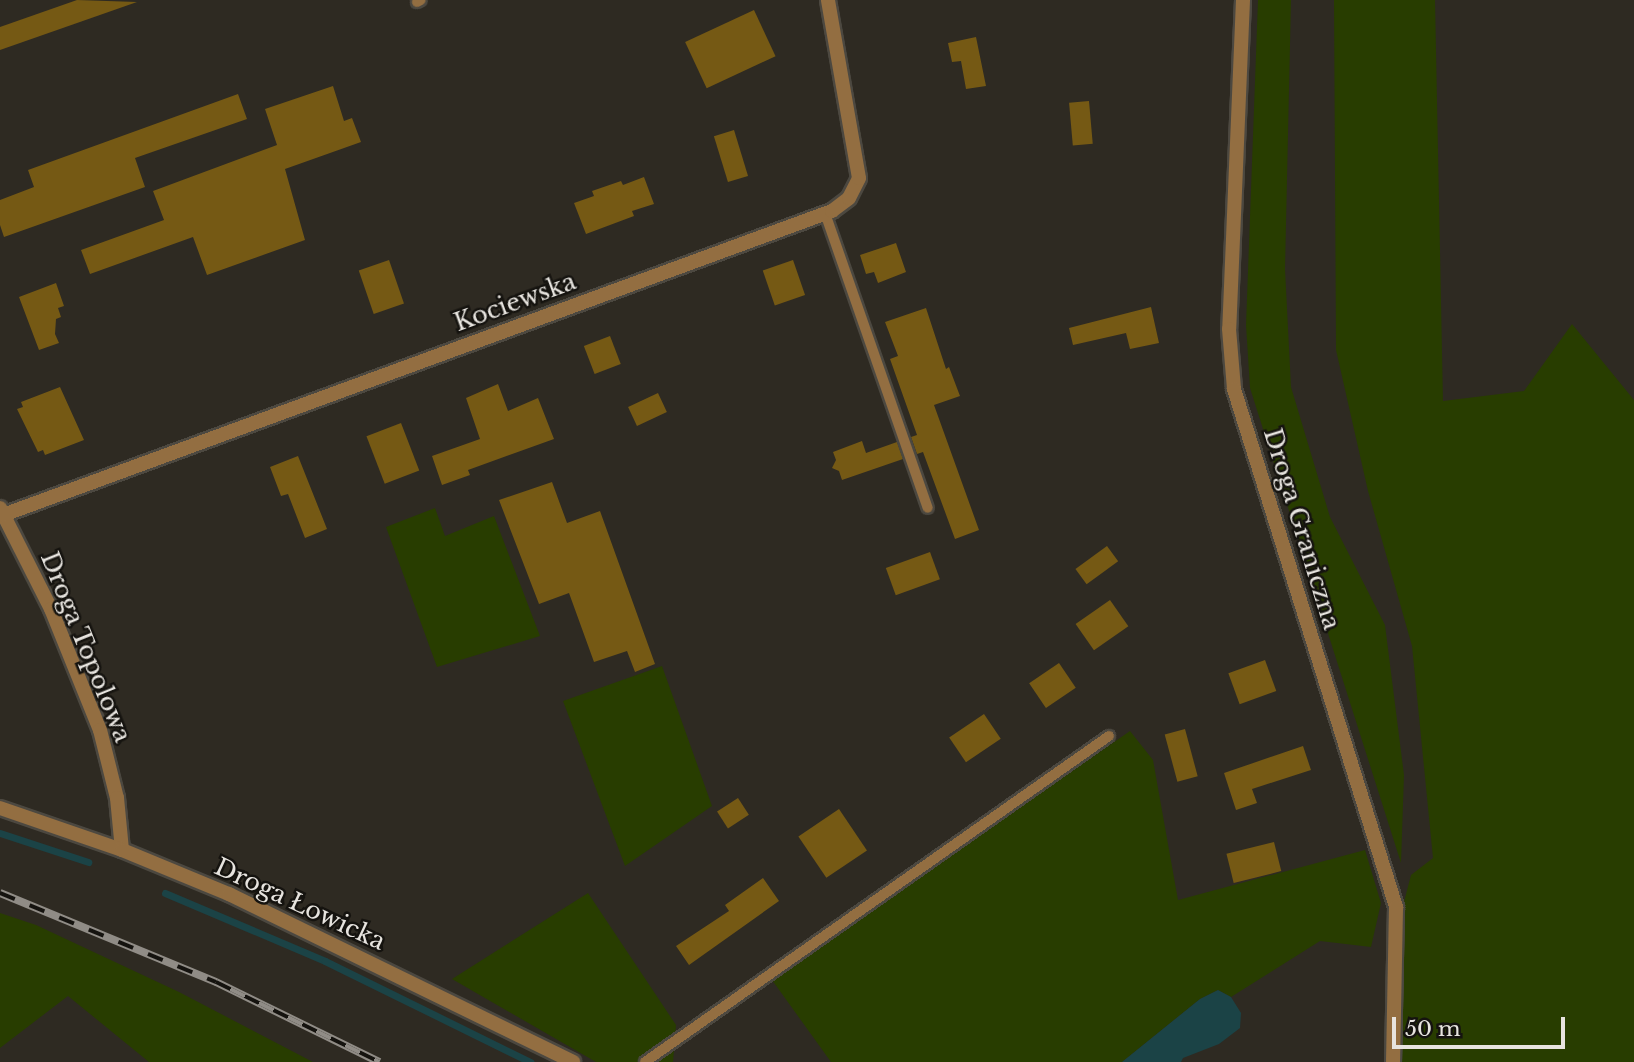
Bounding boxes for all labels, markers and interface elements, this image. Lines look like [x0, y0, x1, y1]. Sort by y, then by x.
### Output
street label: Kociewska [450, 267, 580, 337]
street label: Droga Graniczna [1258, 425, 1346, 633]
street label: Droga Topolowa [35, 547, 137, 747]
street label: Droga Łowicka [210, 852, 390, 956]
scale bar [1396, 1002, 1569, 1046]
text: 50 m [1405, 1016, 1460, 1042]

